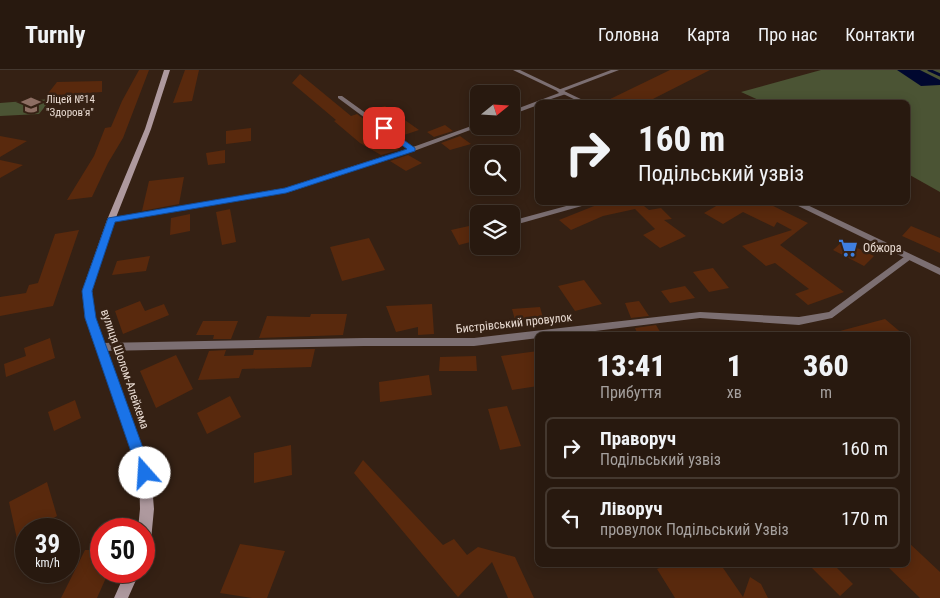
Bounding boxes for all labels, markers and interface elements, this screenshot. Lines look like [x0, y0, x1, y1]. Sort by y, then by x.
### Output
text: Turnly [25, 21, 86, 49]
text: Головна [598, 24, 659, 45]
text: Карта [687, 24, 730, 45]
text: Про нас [758, 24, 817, 45]
text: Контакти [845, 24, 915, 45]
north arrow [470, 85, 520, 135]
map controls [470, 85, 520, 255]
place label: Ліцей №14 "Здоров'я" [46, 93, 96, 119]
school or university icon: Ліцей №14 "Здоров'я" [20, 94, 42, 116]
pin [363, 107, 405, 149]
icon: arrive [370, 114, 398, 142]
text: 160 m [638, 119, 725, 160]
icon: right [555, 120, 620, 185]
button: search [470, 145, 520, 195]
text: Подільський узвіз [638, 161, 804, 186]
button: layers [470, 205, 520, 255]
supermarket icon: Обжора [837, 237, 859, 259]
place label: Обжора [863, 241, 902, 255]
street label: вулиця Шолом-Алейхема [98, 307, 152, 431]
street label: Бистрівський провулок [455, 310, 573, 336]
text: 13:41 [596, 348, 666, 383]
text: 1 [727, 348, 742, 383]
text: 360 [803, 348, 849, 383]
text: Прибуття [600, 383, 662, 402]
text: хв [727, 383, 742, 402]
text: m [820, 383, 832, 402]
text: Праворуч [600, 427, 676, 450]
icon: right [557, 434, 585, 462]
text: 160 m [841, 437, 888, 460]
position arrow [118, 446, 170, 498]
text: Подільський узвіз [600, 450, 721, 469]
text: Ліворуч [600, 497, 662, 520]
icon: left [557, 504, 585, 532]
text: 170 m [841, 507, 888, 530]
speed limit sign: 50 [90, 518, 155, 583]
text: провулок Подільський Узвіз [600, 520, 789, 539]
text: 39 [35, 530, 60, 559]
text: km/h [35, 556, 60, 570]

